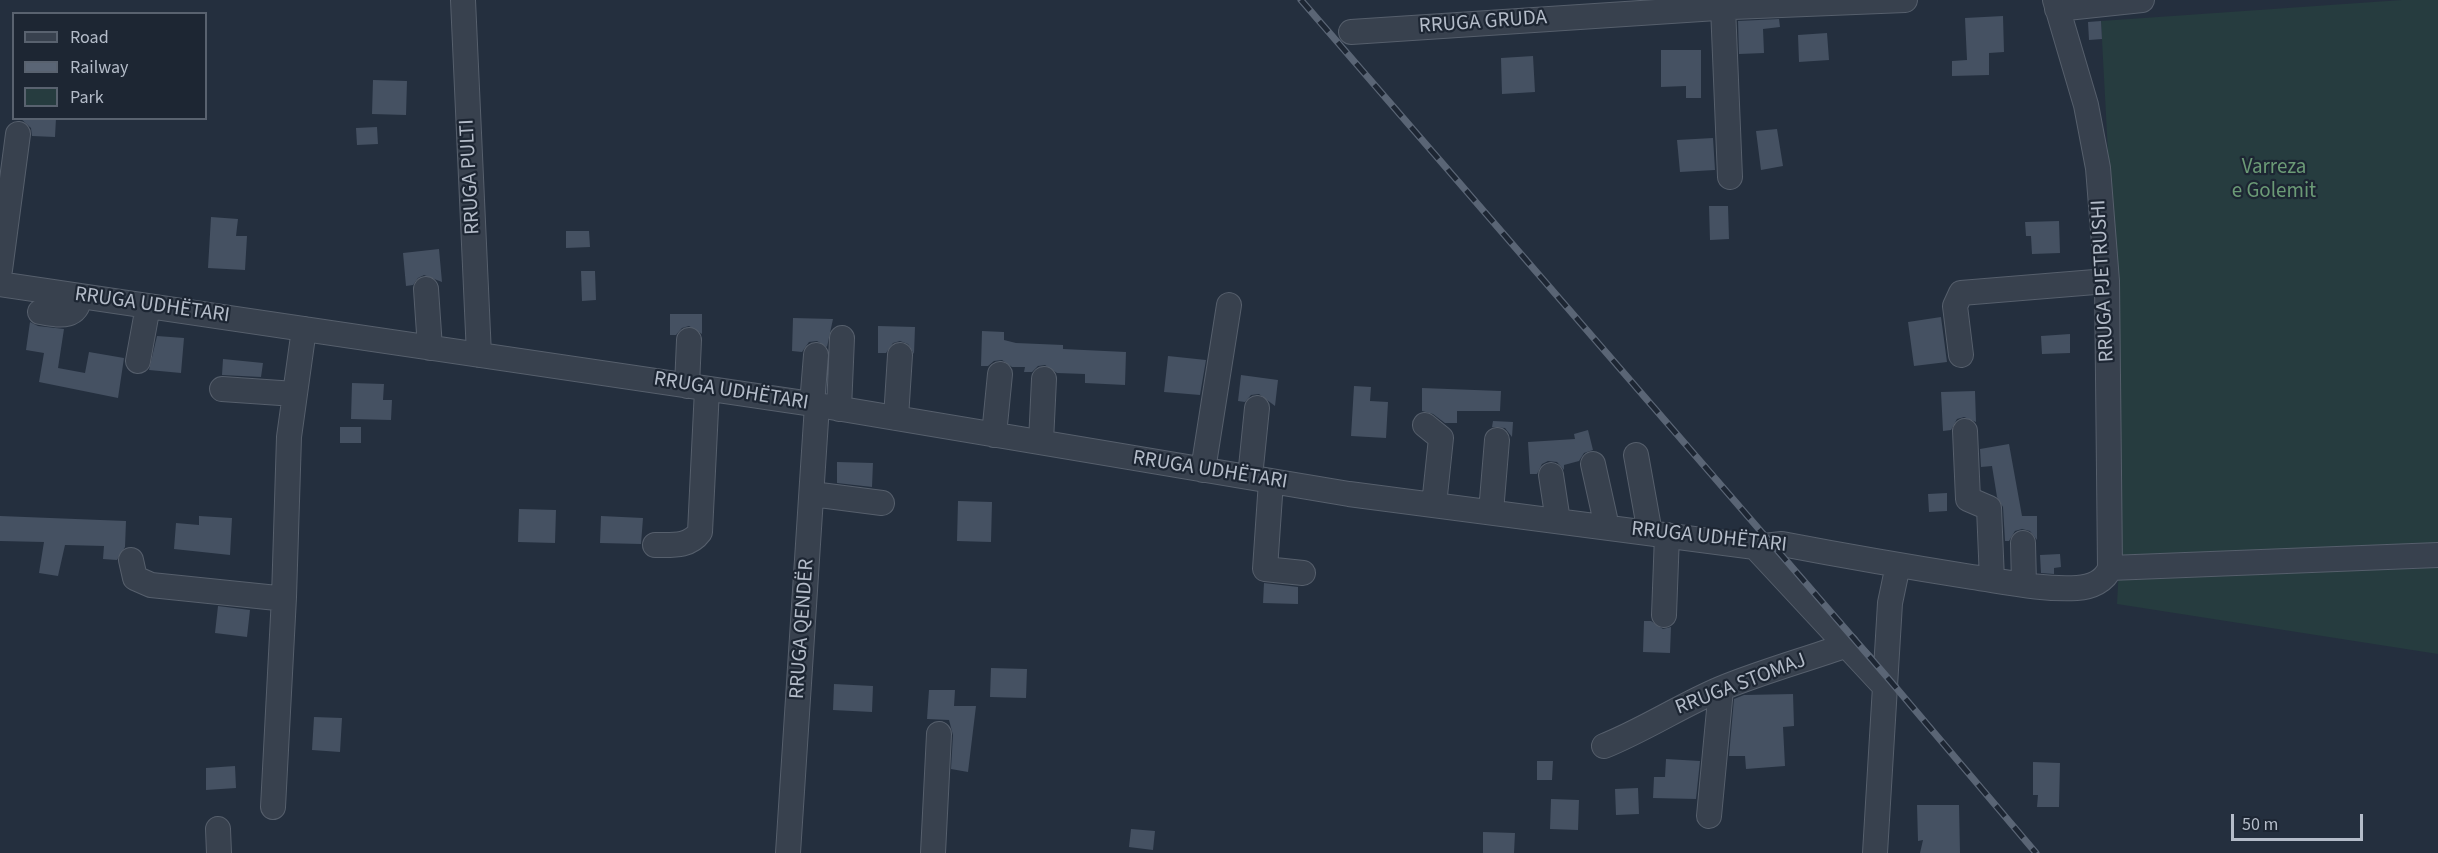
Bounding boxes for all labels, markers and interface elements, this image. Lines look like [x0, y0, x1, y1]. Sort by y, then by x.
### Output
street label: RRUGA GRUDA [1418, 6, 1548, 40]
legend [12, 12, 207, 120]
text: Road [70, 25, 109, 50]
text: Railway [70, 55, 129, 80]
text: Park [70, 85, 104, 110]
street label: RRUGA PULTI [455, 119, 487, 235]
park label: Varreza e Golemit [2232, 155, 2316, 205]
street label: RRUGA PJETRUSHI [2087, 199, 2121, 363]
street label: RRUGA UDHËTARI [73, 283, 231, 329]
street label: RRUGA UDHËTARI [652, 367, 810, 417]
street label: RRUGA UDHËTARI [1131, 446, 1289, 496]
street label: RRUGA UDHËTARI [1630, 517, 1788, 559]
street label: RRUGA QENDËR [786, 558, 820, 700]
street label: RRUGA STOMAJ [1672, 648, 1810, 722]
scale bar [2234, 802, 2366, 840]
text: 50 m [2242, 812, 2278, 837]

